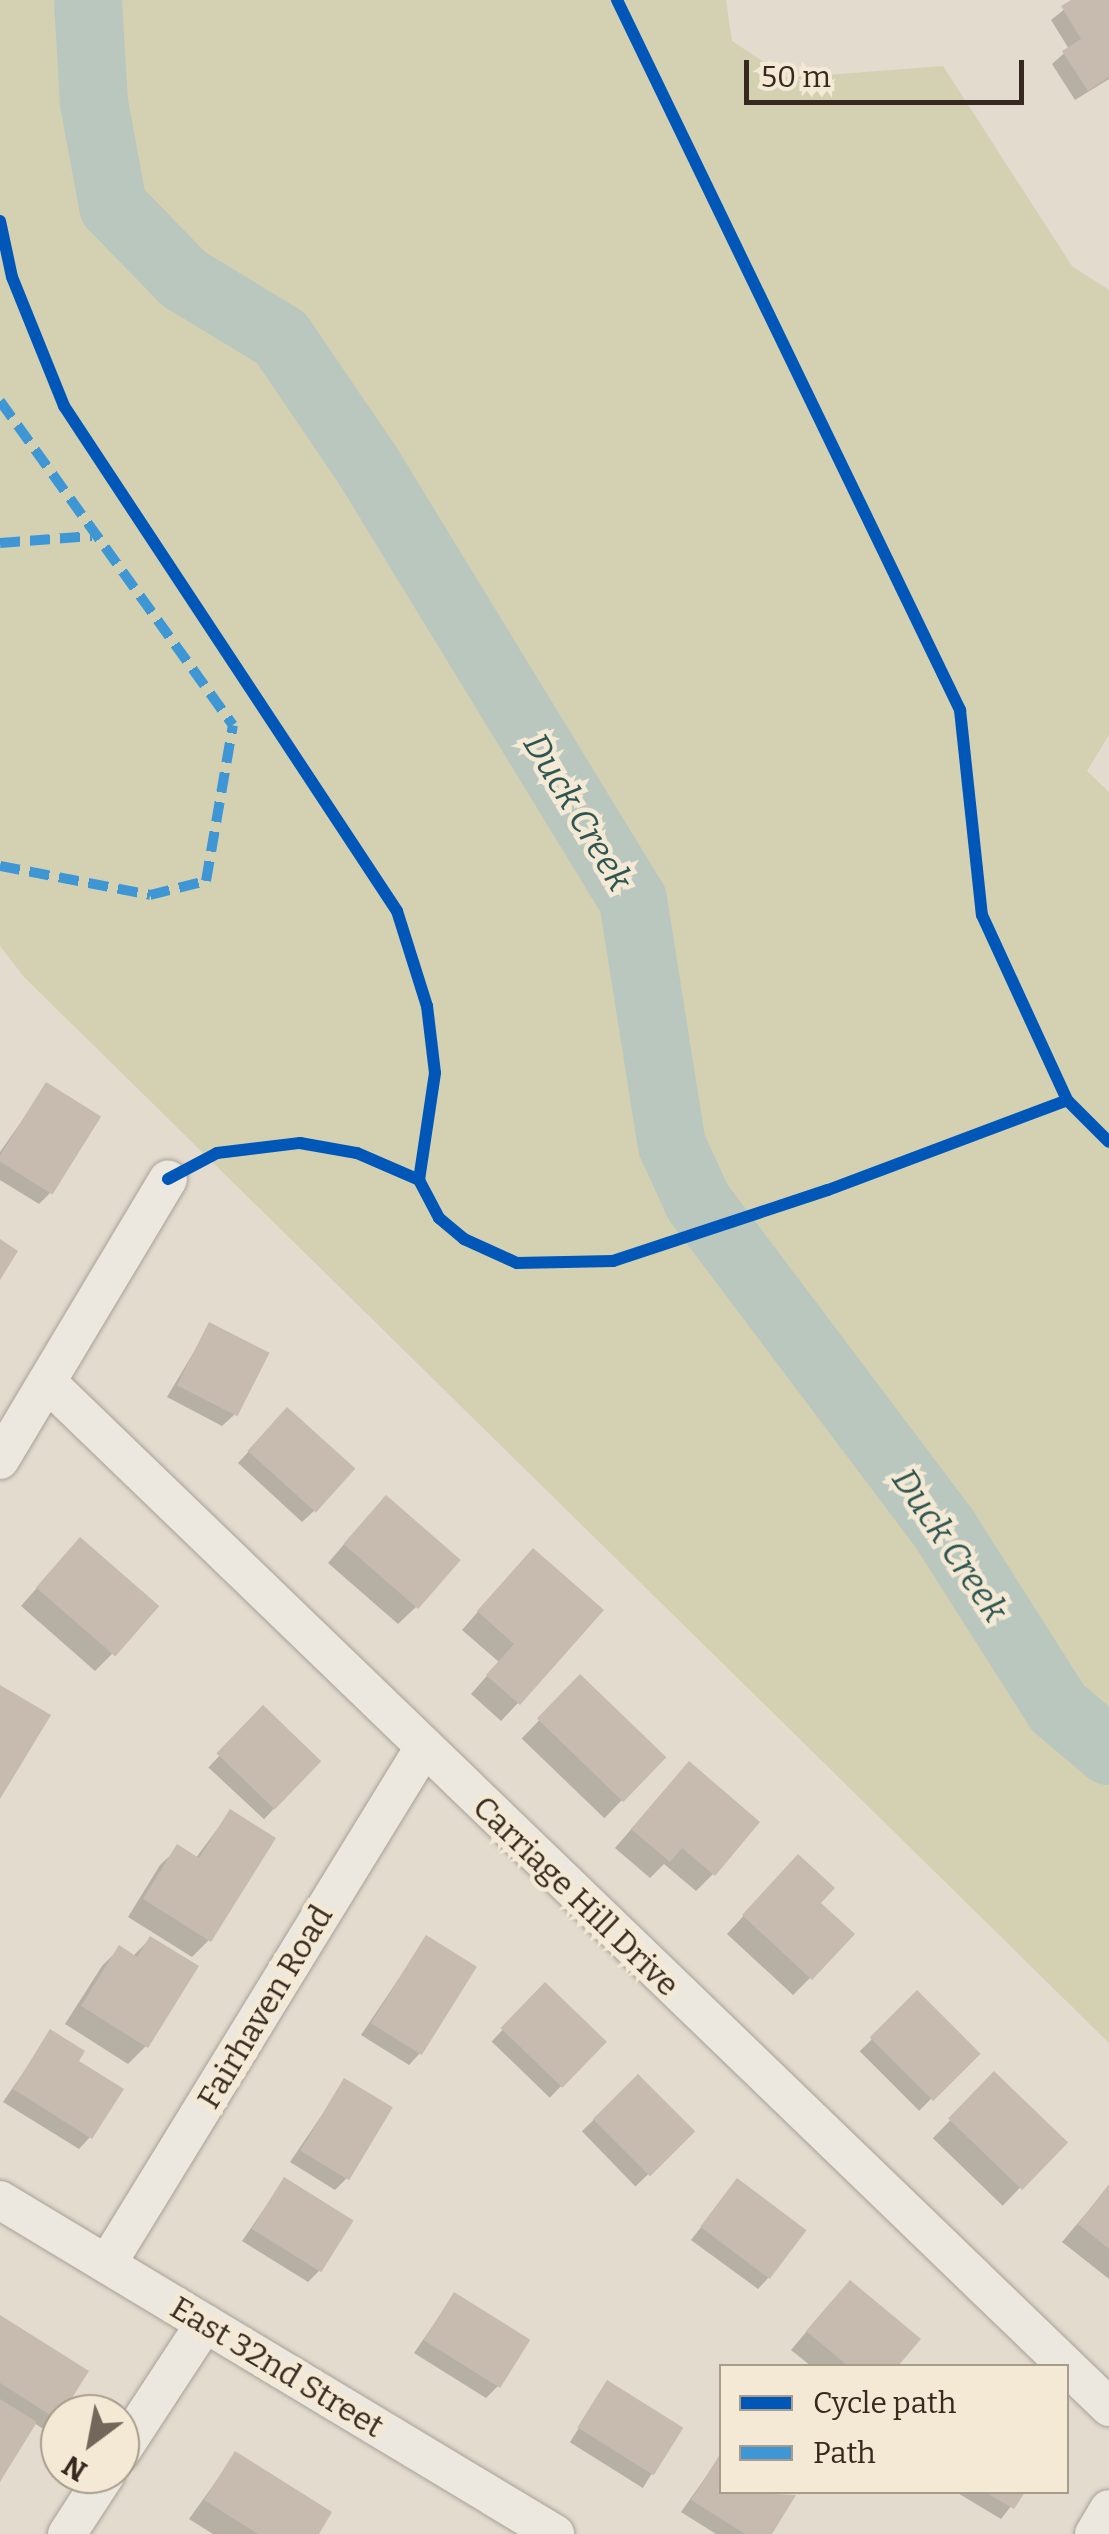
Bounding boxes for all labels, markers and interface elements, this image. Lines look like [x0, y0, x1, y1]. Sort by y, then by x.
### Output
scale bar [749, 40, 1029, 102]
text: 50 m [761, 59, 831, 95]
water label: Duck Creek [515, 726, 641, 898]
water label: Duck Creek [883, 1460, 1017, 1630]
street label: Carriage Hill Drive [465, 1788, 687, 2004]
street label: Fairhaven Road [189, 1899, 341, 2115]
street label: East 32nd Street [164, 2288, 390, 2446]
legend [719, 2364, 1069, 2494]
text: Cycle path [813, 2385, 956, 2421]
north arrow [40, 2394, 140, 2494]
text: Path [813, 2435, 876, 2471]
text: N [57, 2448, 93, 2488]

